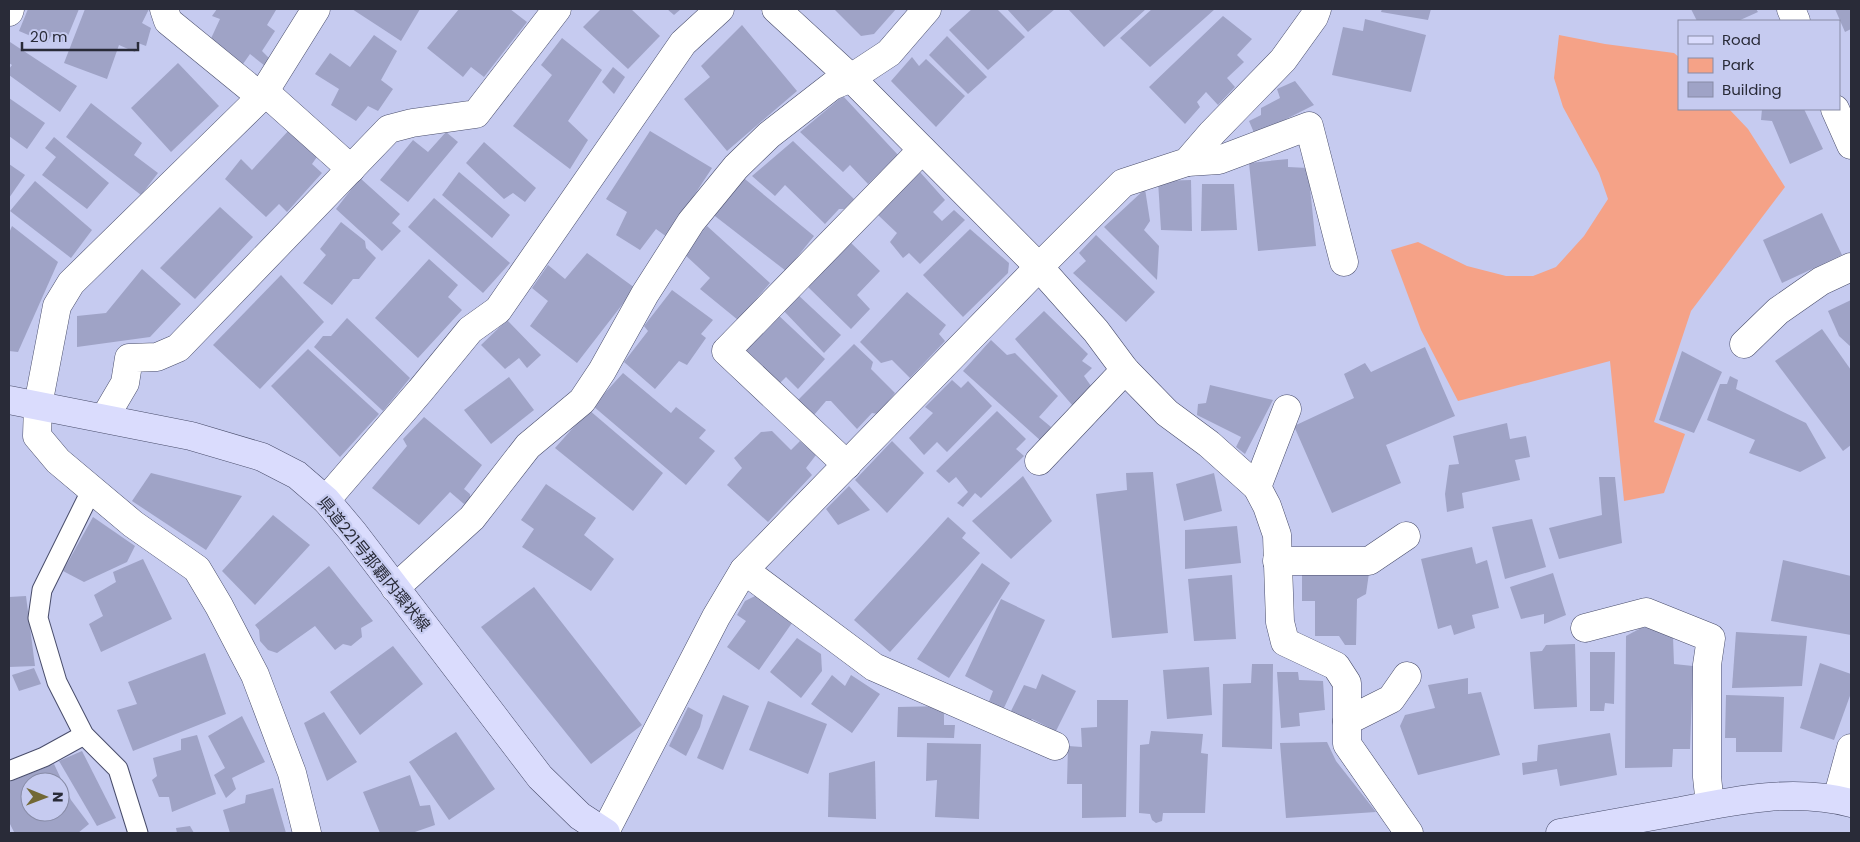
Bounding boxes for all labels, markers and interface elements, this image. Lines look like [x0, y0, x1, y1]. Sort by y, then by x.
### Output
scale bar [22, 20, 139, 52]
legend [1678, 20, 1840, 110]
text: 20 m [30, 26, 68, 47]
text: Road [1722, 29, 1761, 50]
text: Park [1722, 54, 1754, 75]
text: Building [1722, 79, 1782, 100]
street label: 県道221号那覇内環状線 [312, 492, 436, 636]
north arrow [20, 772, 70, 822]
text: N [48, 792, 68, 803]

